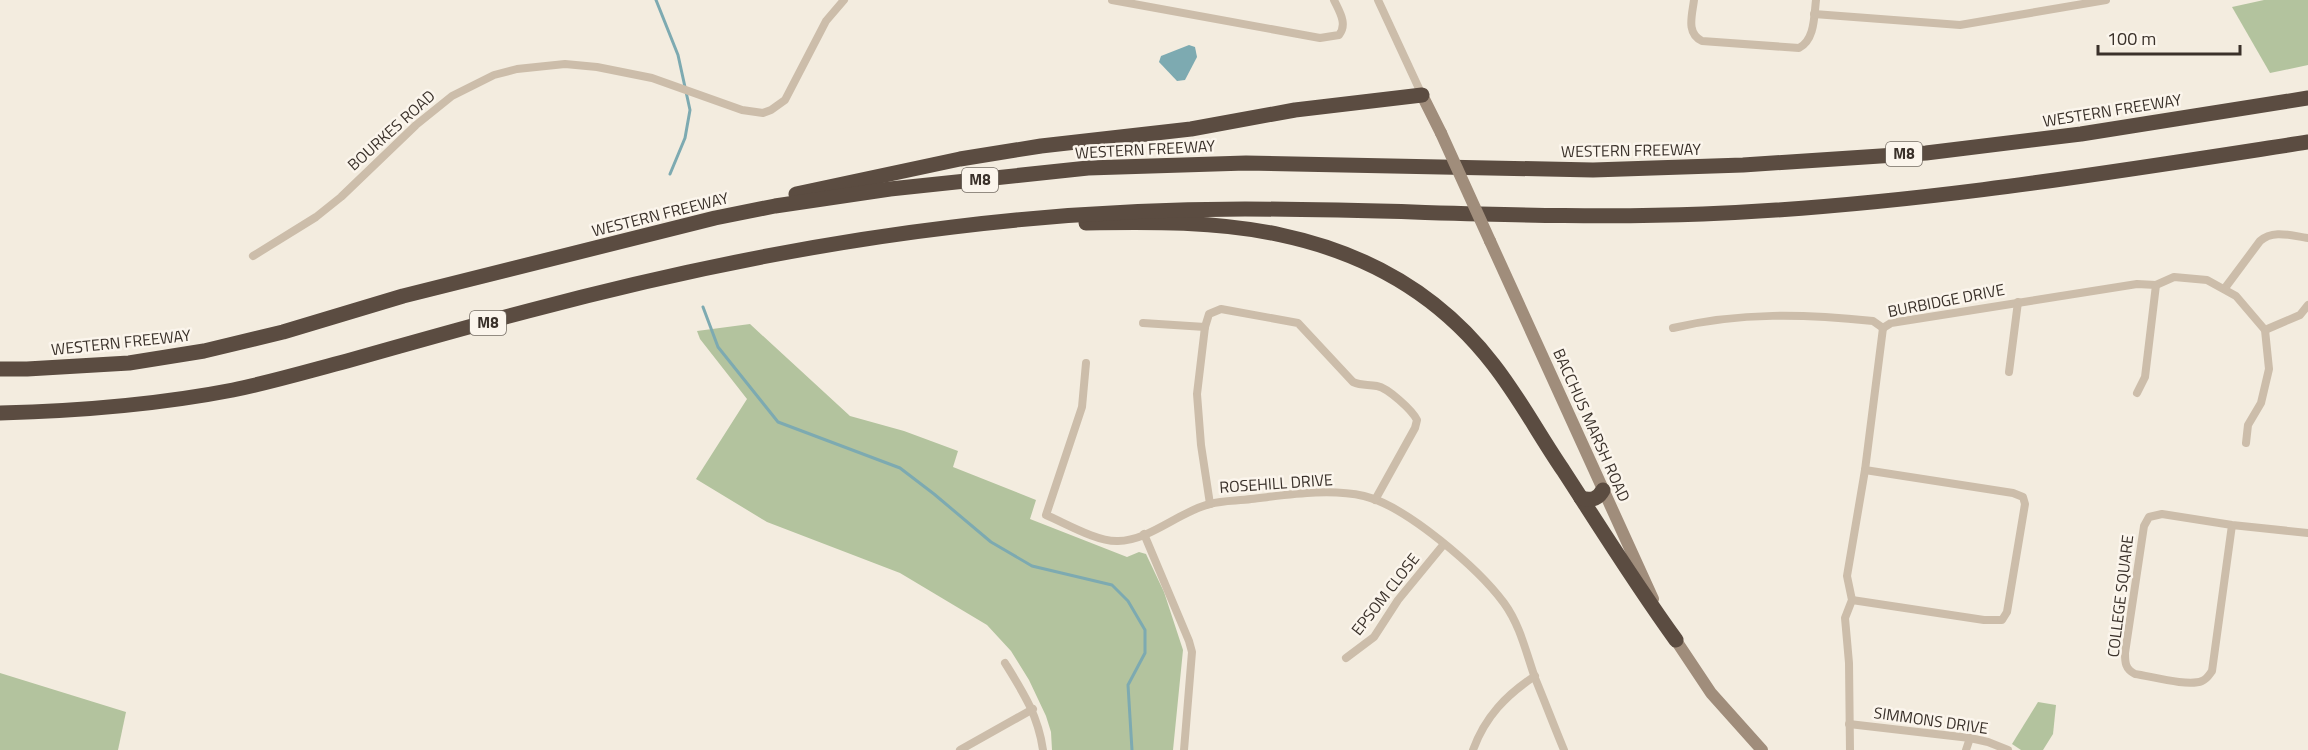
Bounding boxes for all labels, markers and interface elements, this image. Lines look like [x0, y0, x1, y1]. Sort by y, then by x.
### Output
scale bar [2098, 18, 2240, 56]
text: 100 m [2107, 25, 2156, 52]
street label: BOURKES ROAD [342, 84, 440, 176]
street label: WESTERN FREEWAY [2041, 87, 2184, 133]
street label: WESTERN FREEWAY [1074, 133, 1216, 165]
street label: WESTERN FREEWAY [1561, 137, 1702, 163]
road number: M8 [1886, 142, 1922, 166]
road number: M8 [962, 168, 998, 192]
street label: WESTERN FREEWAY [589, 185, 731, 243]
street label: BURBIDGE DRIVE [1885, 277, 2007, 323]
road number: M8 [470, 311, 506, 335]
street label: WESTERN FREEWAY [50, 323, 192, 361]
street label: BACCHUS MARSH ROAD [1547, 345, 1637, 505]
street label: ROSEHILL DRIVE [1218, 467, 1334, 499]
street label: COLLEGE SQUARE [2101, 533, 2139, 659]
street label: EPSOM CLOSE [1345, 548, 1425, 640]
street label: SIMMONS DRIVE [1872, 700, 1990, 740]

